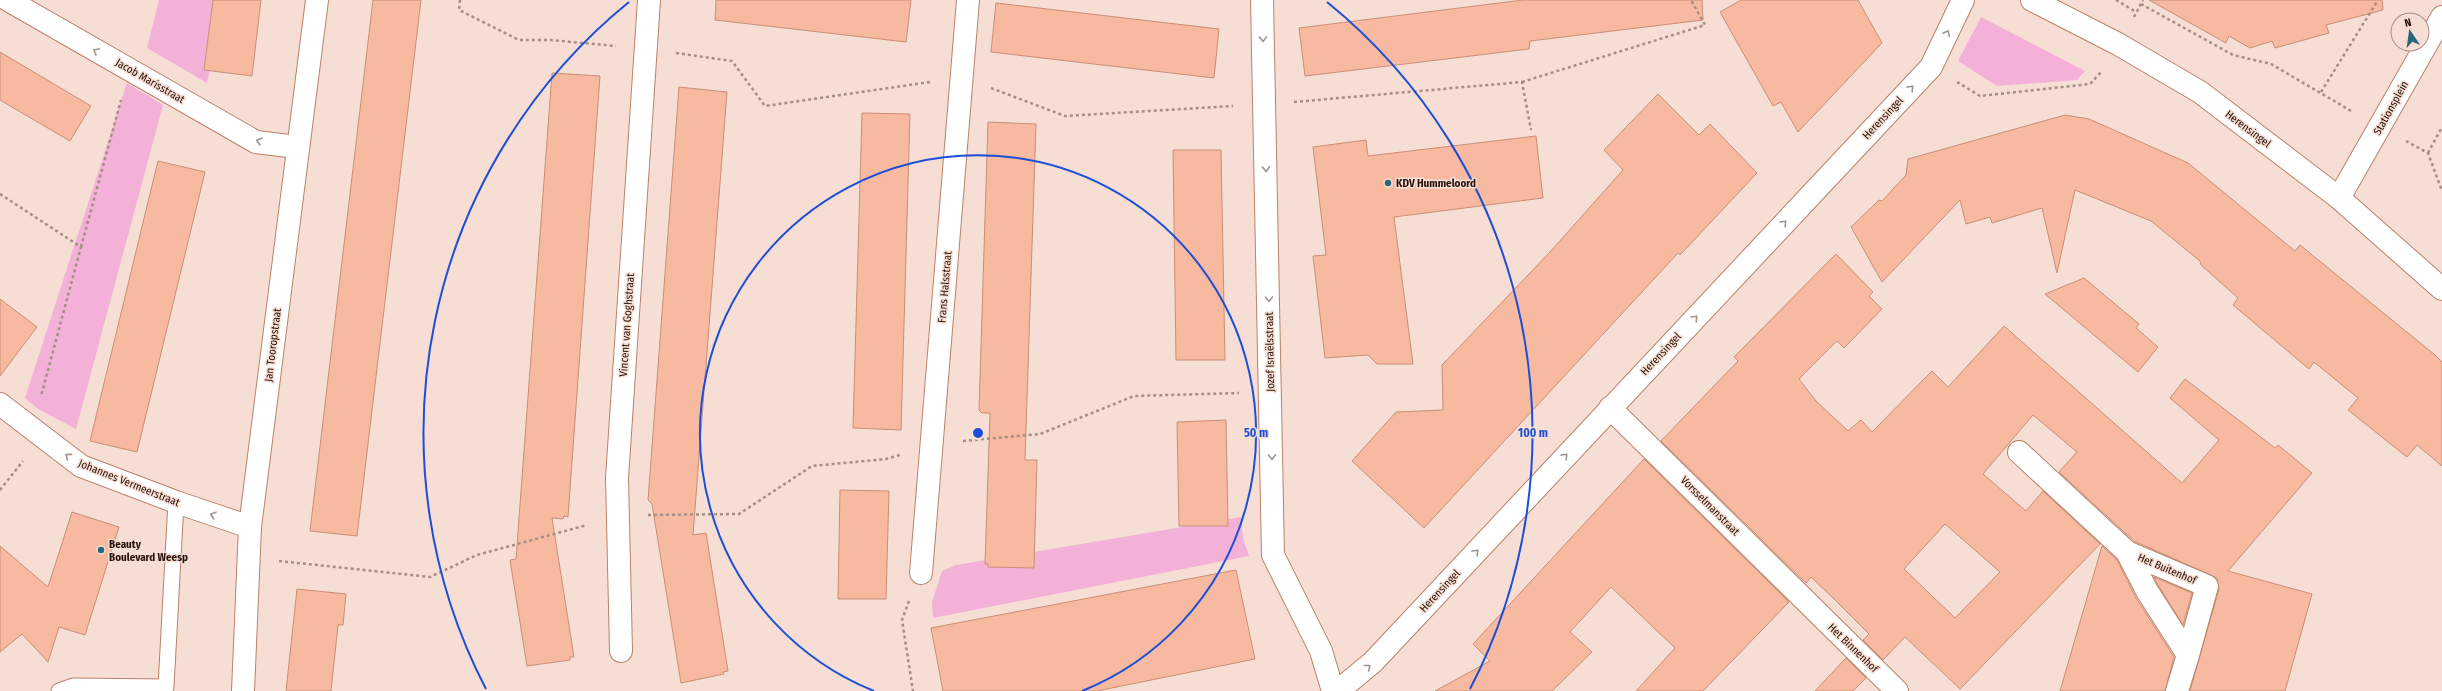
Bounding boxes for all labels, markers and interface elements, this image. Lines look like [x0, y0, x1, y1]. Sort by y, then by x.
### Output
north arrow [2390, 12, 2430, 52]
text: N [2403, 16, 2413, 30]
one-way arrow [1942, 30, 1950, 38]
one-way arrow [1258, 36, 1267, 42]
one-way arrow [93, 48, 101, 55]
street label: Jacob Marisstraat [113, 56, 187, 106]
street label: Stationsplein [2371, 79, 2411, 137]
one-way arrow [1906, 85, 1914, 93]
street label: Herensingel [1860, 94, 1906, 142]
street label: Herensingel [2223, 108, 2273, 150]
one-way arrow [255, 137, 262, 146]
one-way arrow [1262, 166, 1270, 172]
place label: KDV Hummeloord [1396, 177, 1476, 190]
marker: KDV Hummeloord [1383, 178, 1393, 188]
one-way arrow [1779, 220, 1786, 228]
street label: Frans Halsstraat [935, 250, 955, 323]
street label: Vincent van Goghstraat [617, 272, 637, 377]
one-way arrow [1265, 296, 1273, 302]
street label: Jan Tooropstraat [262, 307, 284, 383]
street label: Jozef Israëlsstraat [1263, 312, 1277, 392]
one-way arrow [1690, 315, 1697, 323]
street label: Herensingel [1638, 330, 1684, 378]
centre of rings [971, 426, 985, 440]
text: 50 m [1244, 426, 1268, 440]
text: 100 m [1518, 426, 1548, 440]
one-way arrow [65, 453, 72, 460]
one-way arrow [1267, 454, 1276, 460]
one-way arrow [1560, 454, 1567, 461]
street label: Johannes Vermeerstraat [76, 457, 182, 509]
street label: Vorsselmanstraat [1678, 474, 1743, 539]
one-way arrow [210, 511, 217, 520]
place label: Beauty Boulevard Weesp [109, 538, 188, 564]
marker: Beauty Boulevard Weesp [96, 545, 106, 555]
one-way arrow [1472, 549, 1479, 556]
street label: Het Buitenhof [2136, 551, 2199, 587]
street label: Herensingel [1417, 567, 1463, 615]
street label: Het Binnenhof [1825, 621, 1881, 676]
one-way arrow [1363, 664, 1371, 671]

